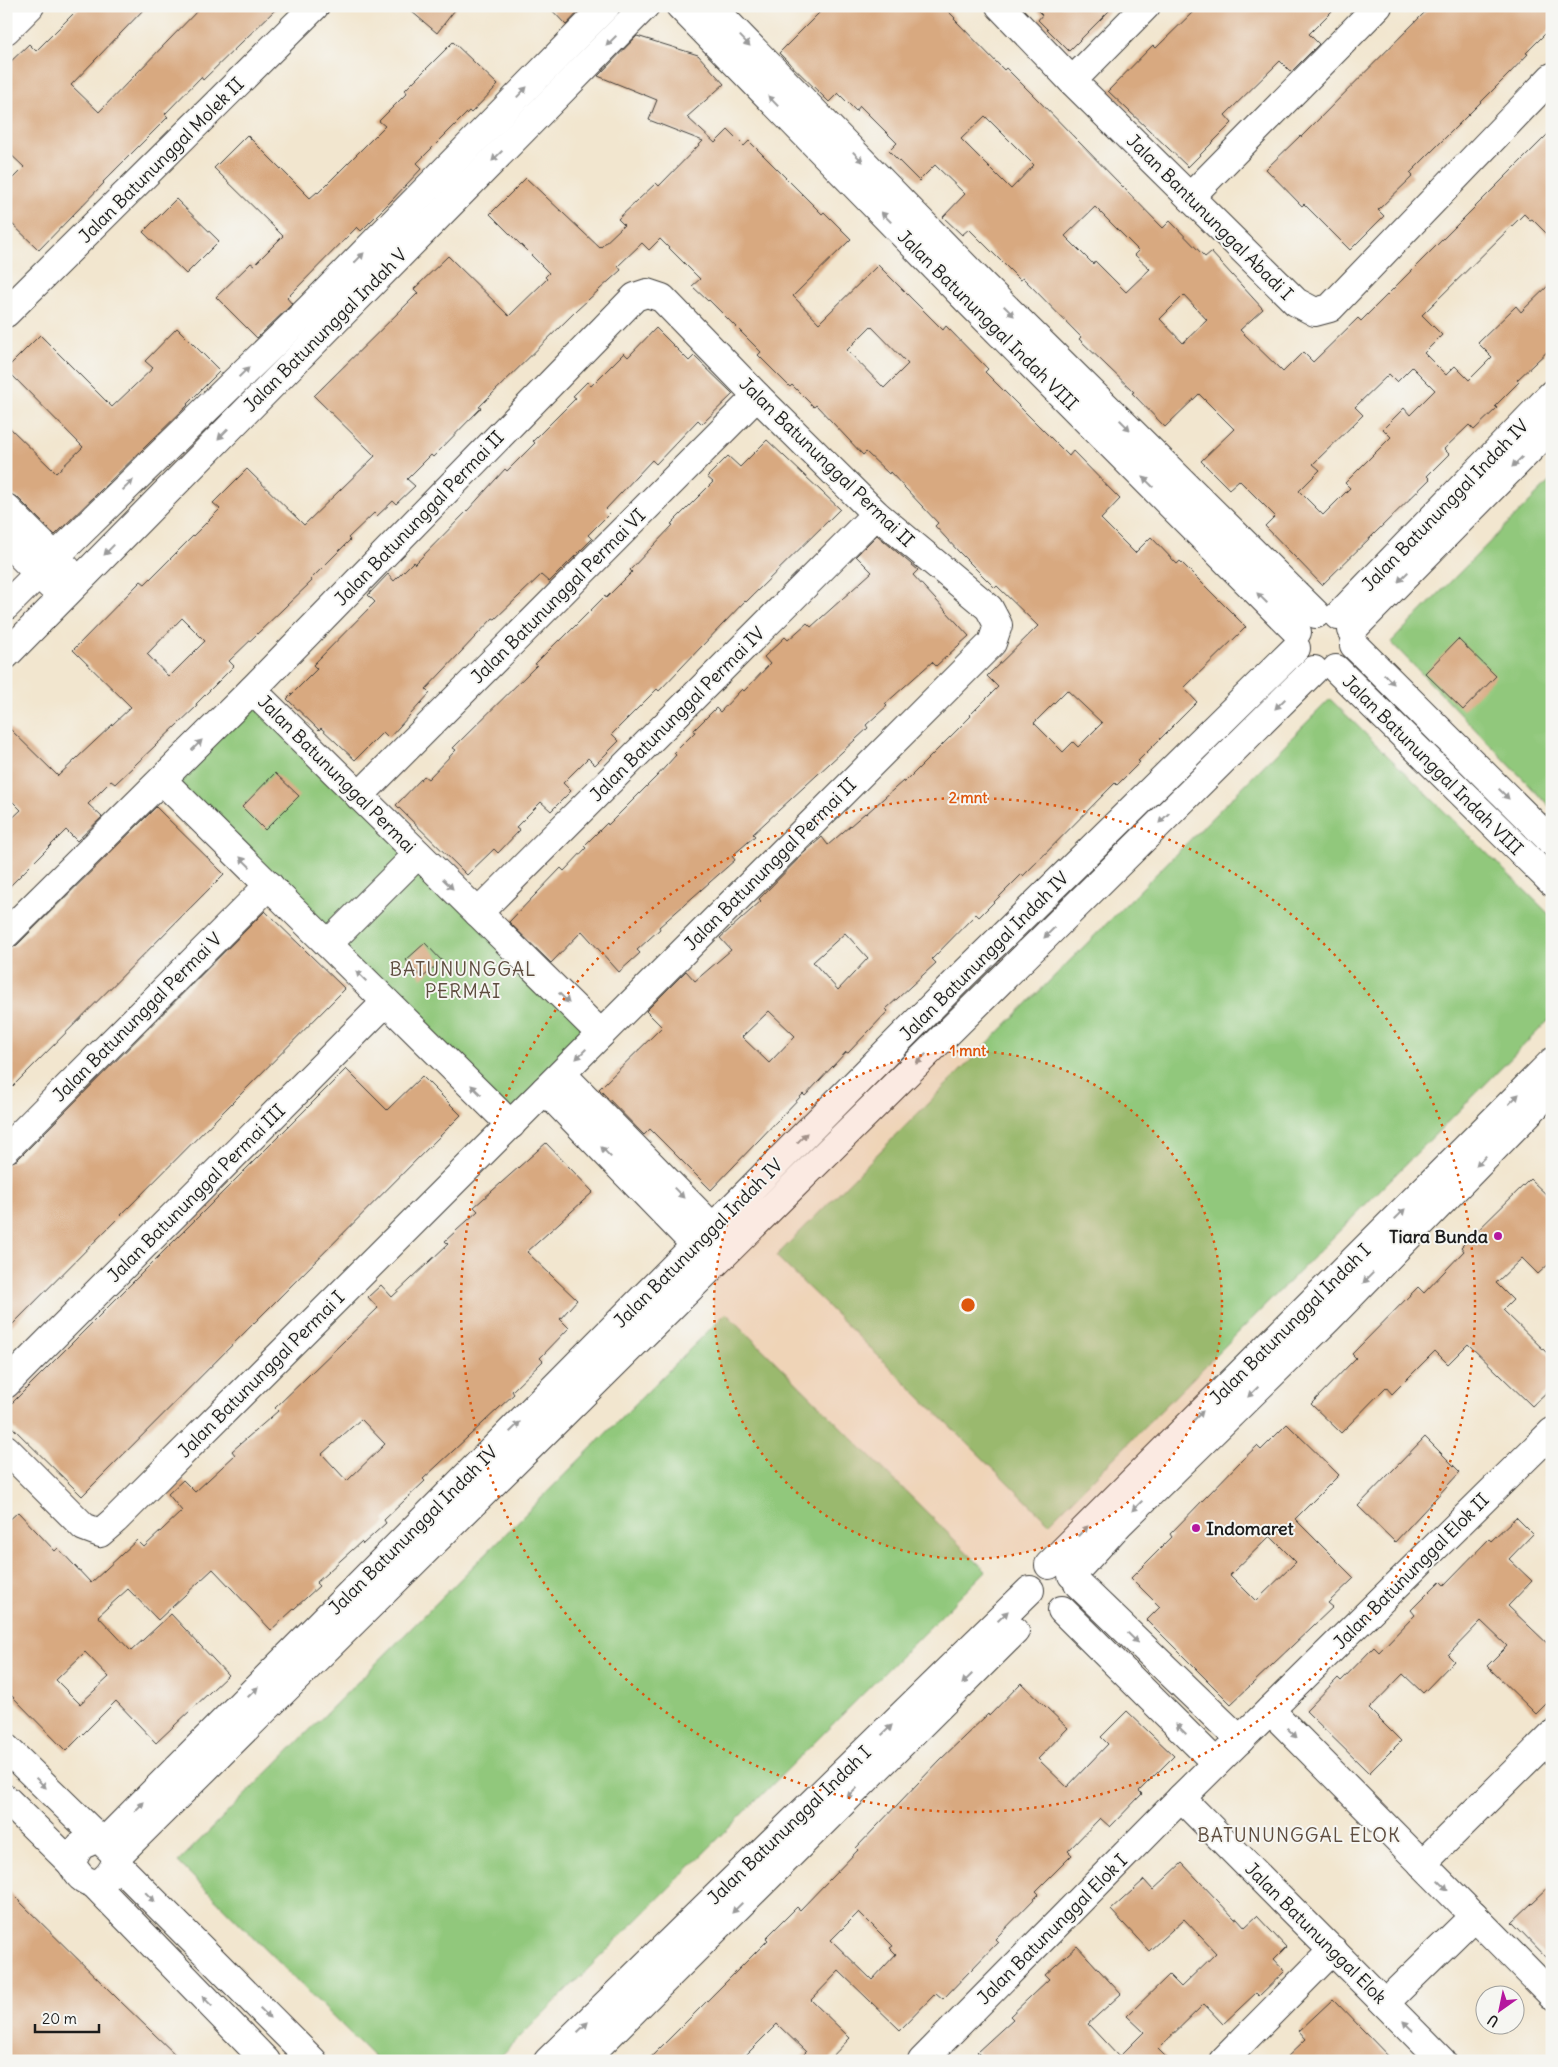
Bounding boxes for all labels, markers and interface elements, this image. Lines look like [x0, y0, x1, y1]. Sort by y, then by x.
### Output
one-way arrow [605, 35, 617, 47]
one-way arrow [739, 35, 751, 47]
street label: Jalan Batununggal Molek II [74, 72, 249, 247]
one-way arrow [516, 86, 528, 98]
one-way arrow [767, 95, 779, 107]
street label: Jalan Bantununggal Abadi I [1122, 129, 1298, 305]
one-way arrow [491, 150, 503, 162]
one-way arrow [852, 151, 864, 163]
one-way arrow [880, 212, 892, 224]
street label: Jalan Batununggal Indah VIII [893, 225, 1083, 415]
street label: Jalan Batununggal Indah V [238, 243, 412, 417]
one-way arrow [353, 252, 365, 264]
one-way arrow [1003, 305, 1015, 317]
one-way arrow [238, 366, 250, 378]
street label: Jalan Batununggal Permai II [735, 372, 919, 552]
street label: Jalan Batununggal Indah IV [1357, 414, 1533, 596]
one-way arrow [1119, 419, 1131, 431]
street label: Jalan Batununggal Permai II [329, 426, 509, 610]
one-way arrow [217, 428, 229, 440]
one-way arrow [1512, 456, 1524, 468]
one-way arrow [1142, 477, 1154, 489]
one-way arrow [121, 480, 133, 492]
street label: Jalan Batununggal Permai VI [466, 504, 650, 688]
one-way arrow [103, 544, 115, 556]
one-way arrow [1397, 571, 1409, 583]
one-way arrow [1257, 592, 1269, 604]
street label: Jalan Batununggal Permai IV [585, 622, 769, 806]
street label: Jalan Batununggal Indah VIII [1338, 670, 1528, 860]
one-way arrow [1383, 673, 1395, 685]
street label: Jalan Batununggal Permai [253, 690, 421, 858]
one-way arrow [1274, 698, 1286, 710]
one-way arrow [190, 740, 202, 752]
street label: Jalan Batununggal Permai II [679, 773, 861, 955]
text: 2 mnt [949, 788, 988, 807]
one-way arrow [1498, 788, 1510, 800]
one-way arrow [1158, 812, 1170, 824]
one-way arrow [239, 856, 251, 868]
street label: Jalan Batununggal Indah IV [895, 867, 1073, 1045]
one-way arrow [442, 878, 454, 890]
one-way arrow [1043, 927, 1055, 939]
street label: Jalan Batununggal Permai V [48, 928, 226, 1106]
district label: BATUNUNGGAL PERMAI [390, 957, 536, 1003]
one-way arrow [355, 970, 367, 982]
one-way arrow [558, 992, 570, 1004]
text: 1 mnt [950, 1041, 987, 1060]
one-way arrow [575, 1048, 587, 1060]
one-way arrow [915, 1053, 927, 1065]
one-way arrow [470, 1085, 482, 1097]
one-way arrow [1508, 1093, 1520, 1105]
street label: Jalan Batununggal Permai III [102, 1099, 290, 1287]
one-way arrow [796, 1132, 808, 1144]
one-way arrow [600, 1146, 612, 1158]
street label: Jalan Batununggal Indah IV [609, 1154, 787, 1332]
one-way arrow [1475, 1155, 1487, 1167]
one-way arrow [673, 1186, 685, 1198]
one-way arrow [1394, 1208, 1406, 1220]
place label: Tiara Bunda [1389, 1225, 1488, 1248]
marker: Tiara Bunda [1492, 1230, 1504, 1242]
street label: Jalan Batununggal Indah I [1205, 1239, 1375, 1409]
one-way arrow [1362, 1271, 1374, 1283]
street label: Jalan Batununggal Permai I [173, 1286, 349, 1462]
centre of rings [959, 1296, 977, 1314]
one-way arrow [1247, 1386, 1259, 1398]
one-way arrow [1192, 1410, 1204, 1422]
one-way arrow [509, 1421, 521, 1433]
street label: Jalan Batununggal Indah IV [324, 1441, 502, 1619]
street label: Jalan Batununggal Elok II [1328, 1488, 1494, 1654]
one-way arrow [1131, 1500, 1143, 1512]
place label: Indomaret [1206, 1517, 1294, 1540]
marker: Indomaret [1190, 1522, 1202, 1534]
one-way arrow [1077, 1525, 1089, 1537]
one-way arrow [997, 1610, 1009, 1622]
one-way arrow [1127, 1631, 1139, 1643]
one-way arrow [961, 1673, 973, 1685]
one-way arrow [247, 1686, 259, 1698]
one-way arrow [1176, 1723, 1188, 1735]
one-way arrow [881, 1724, 893, 1736]
one-way arrow [1286, 1726, 1298, 1738]
street label: Jalan Batununggal Indah I [702, 1741, 876, 1909]
one-way arrow [35, 1776, 47, 1788]
one-way arrow [846, 1787, 858, 1799]
one-way arrow [132, 1801, 144, 1813]
district label: BATUNUNGGAL ELOK [1197, 1823, 1401, 1847]
street label: Jalan Batununggal Elok I [972, 1849, 1132, 2009]
street label: Jalan Batununggal Elok [1240, 1857, 1392, 2009]
one-way arrow [1437, 1879, 1449, 1891]
one-way arrow [144, 1891, 156, 1903]
one-way arrow [731, 1902, 743, 1914]
north arrow [1476, 1984, 1526, 2034]
one-way arrow [201, 1995, 213, 2007]
scale bar [35, 2002, 99, 2034]
one-way arrow [259, 2006, 271, 2018]
text: 20 m [42, 2009, 77, 2028]
text: U [1484, 2011, 1502, 2031]
one-way arrow [1402, 2020, 1414, 2032]
one-way arrow [576, 2021, 588, 2033]

